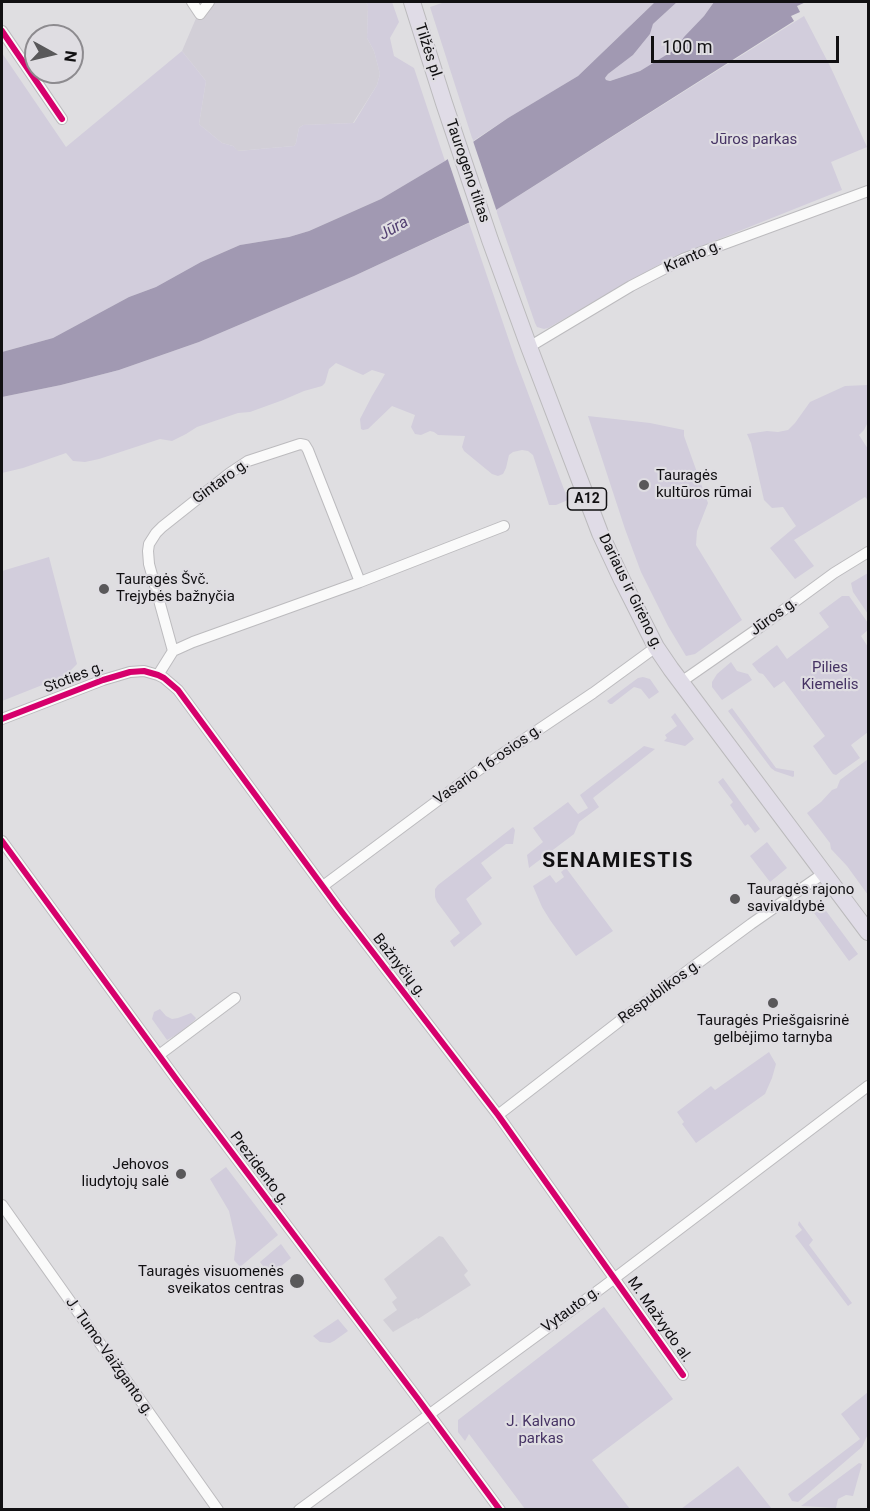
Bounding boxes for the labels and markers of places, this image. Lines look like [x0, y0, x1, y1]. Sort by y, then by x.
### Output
place label: Tauragės kultūros rūmai [656, 467, 752, 502]
marker: Tauragės kultūros rūmai [637, 478, 651, 492]
place label: Tauragės Švč. Trejybės bažnyčia [116, 571, 235, 606]
marker: Tauragės Švč. Trejybės bažnyčia [97, 582, 111, 596]
place label: Tauragės rajono savivaldybė [747, 881, 854, 916]
marker: Tauragės rajono savivaldybė [728, 892, 742, 906]
marker: Tauragės Priešgaisrinė gelbėjimo tarnyba [766, 996, 780, 1010]
place label: Tauragės Priešgaisrinė gelbėjimo tarnyba [697, 1012, 849, 1047]
place label: Jehovos liudytojų salė [81, 1156, 169, 1191]
marker: Jehovos liudytojų salė [174, 1167, 188, 1181]
place label: Tauragės visuomenės sveikatos centras [138, 1263, 284, 1298]
marker: Tauragės visuomenės sveikatos centras [288, 1272, 306, 1290]

